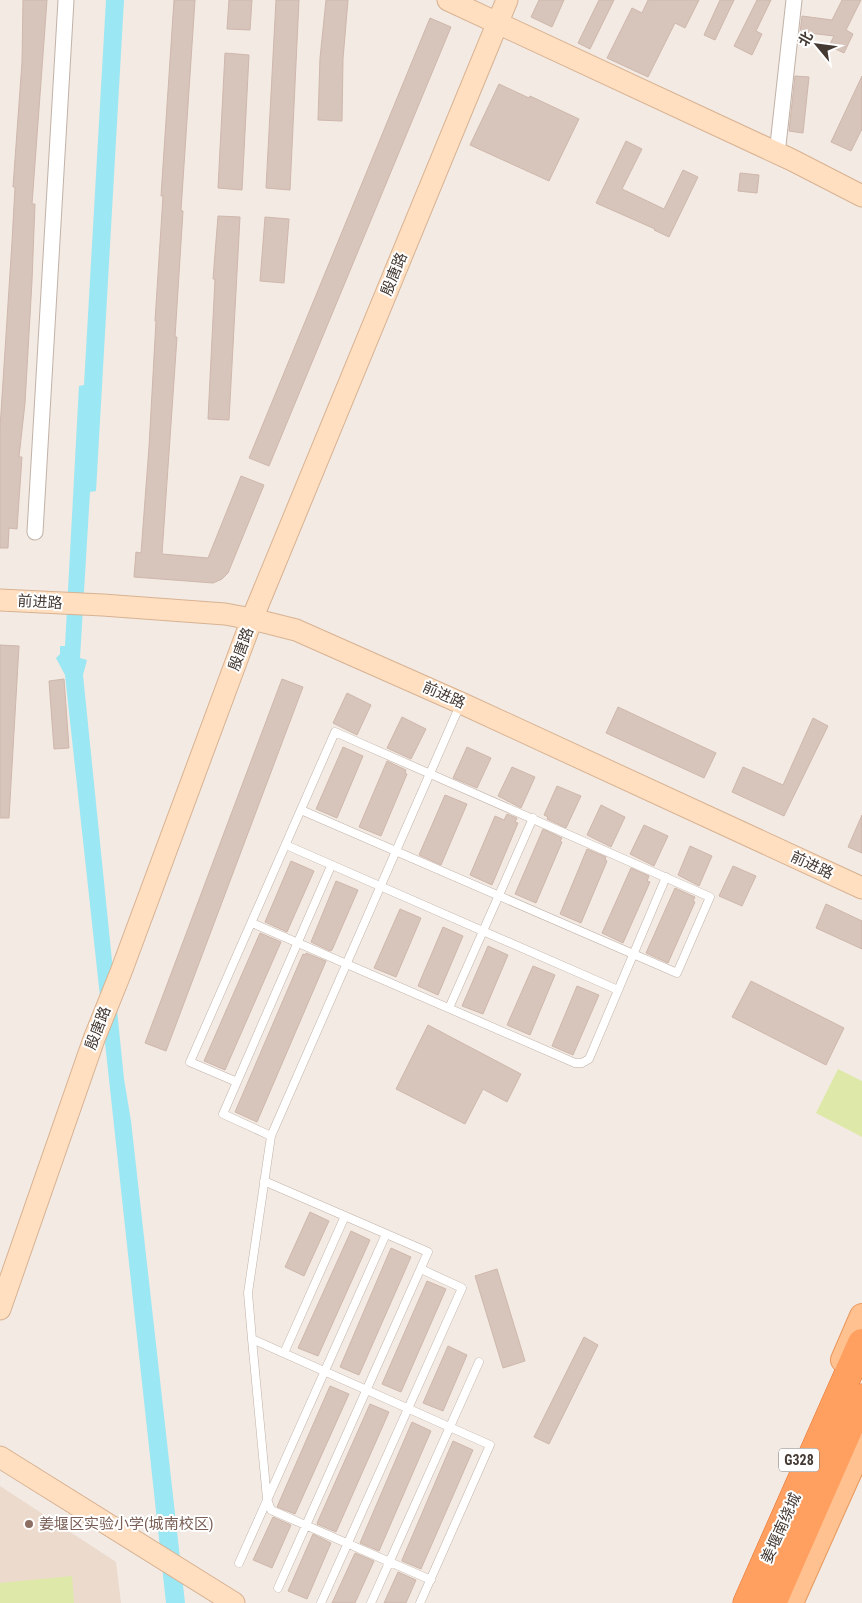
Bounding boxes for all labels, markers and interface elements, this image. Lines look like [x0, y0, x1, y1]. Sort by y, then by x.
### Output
north arrow [792, 20, 842, 70]
text: 北 [795, 29, 816, 49]
street label: 殷唐路 [377, 250, 411, 298]
street label: 前进路 [17, 592, 63, 612]
street label: 殷唐路 [225, 625, 257, 673]
street label: 前进路 [420, 678, 468, 712]
street label: 前进路 [788, 847, 836, 883]
street label: 殷唐路 [82, 1004, 114, 1052]
road number: G328 [779, 1448, 819, 1472]
street label: 姜堰南绕城 [758, 1490, 804, 1566]
place label: 姜堰区实验小学(城南校区) [39, 1515, 214, 1533]
marker: 姜堰区实验小学(城南校区) [23, 1518, 35, 1530]

